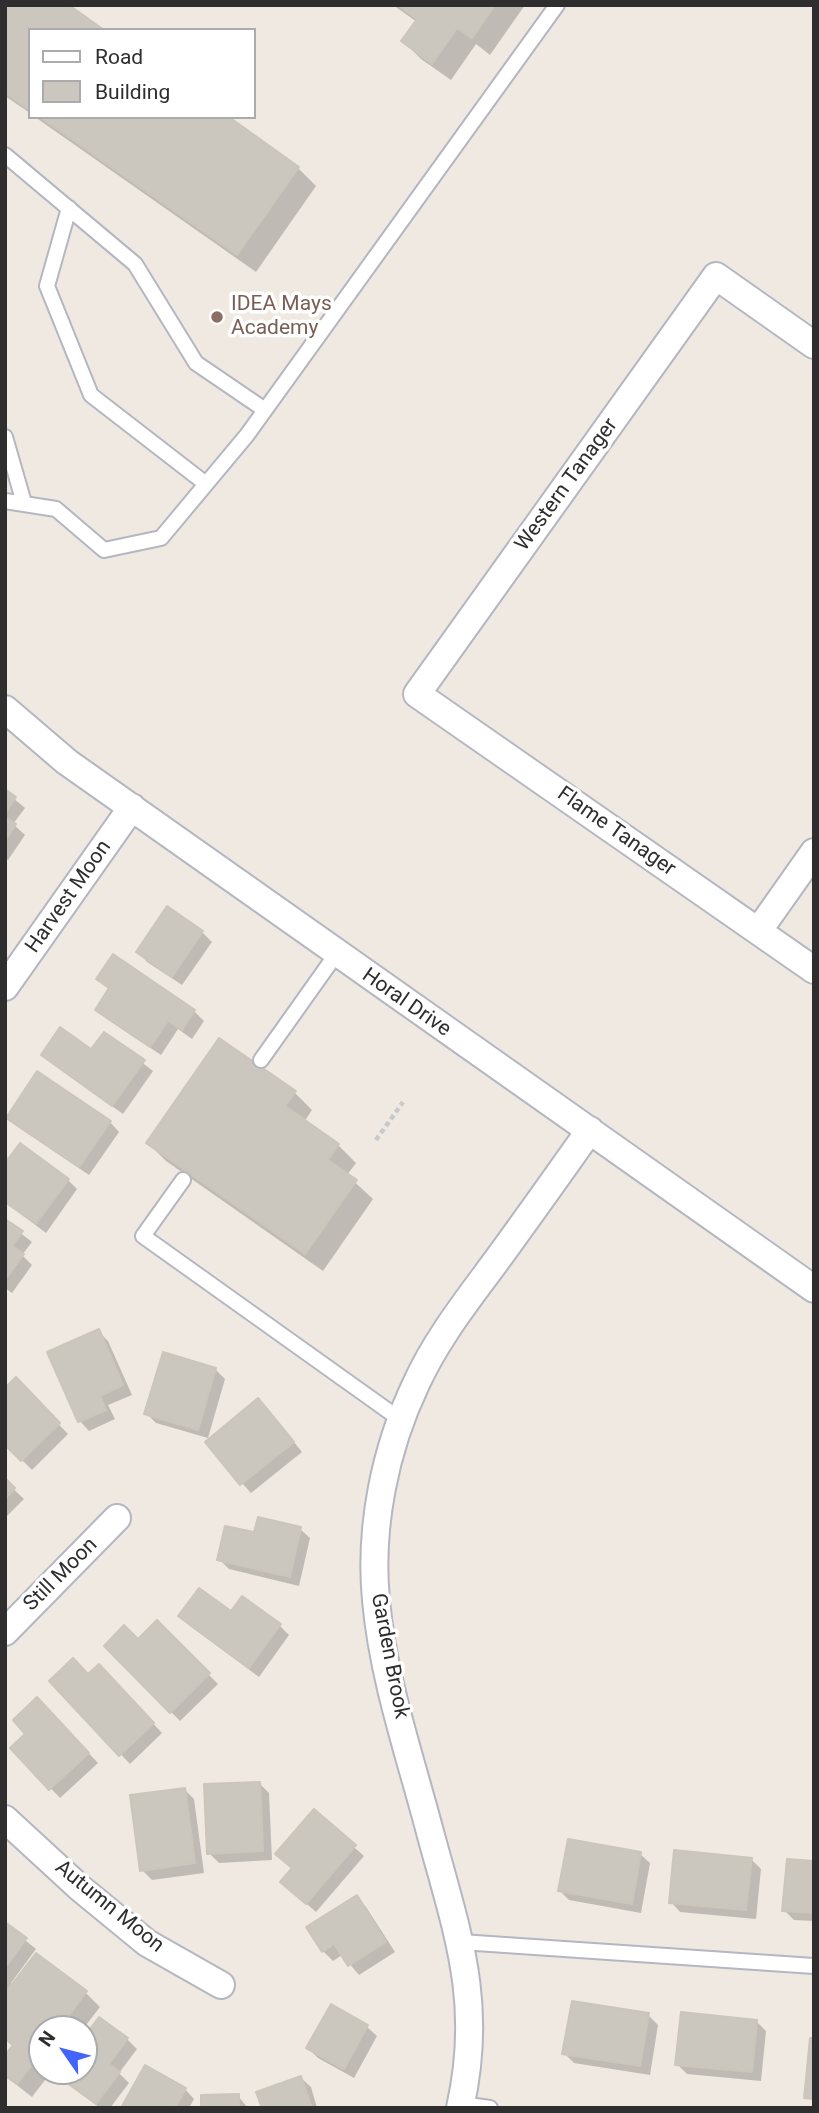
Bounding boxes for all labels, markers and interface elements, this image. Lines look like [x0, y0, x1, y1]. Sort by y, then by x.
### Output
legend [28, 28, 256, 119]
text: Road [95, 45, 143, 69]
text: Building [95, 80, 170, 104]
place label: IDEA Mays Academy [231, 292, 332, 342]
marker: IDEA Mays Academy [209, 309, 225, 325]
street label: Western Tanager [510, 414, 624, 556]
street label: Flame Tanager [552, 782, 680, 882]
street label: Harvest Moon [21, 836, 117, 958]
street label: Horal Drive [357, 963, 455, 1043]
street label: Still Moon [19, 1533, 103, 1617]
street label: Garden Brook [365, 1591, 413, 1721]
street label: Autumn Moon [50, 1855, 168, 1959]
north arrow [28, 2015, 98, 2085]
text: N [34, 2027, 60, 2051]

